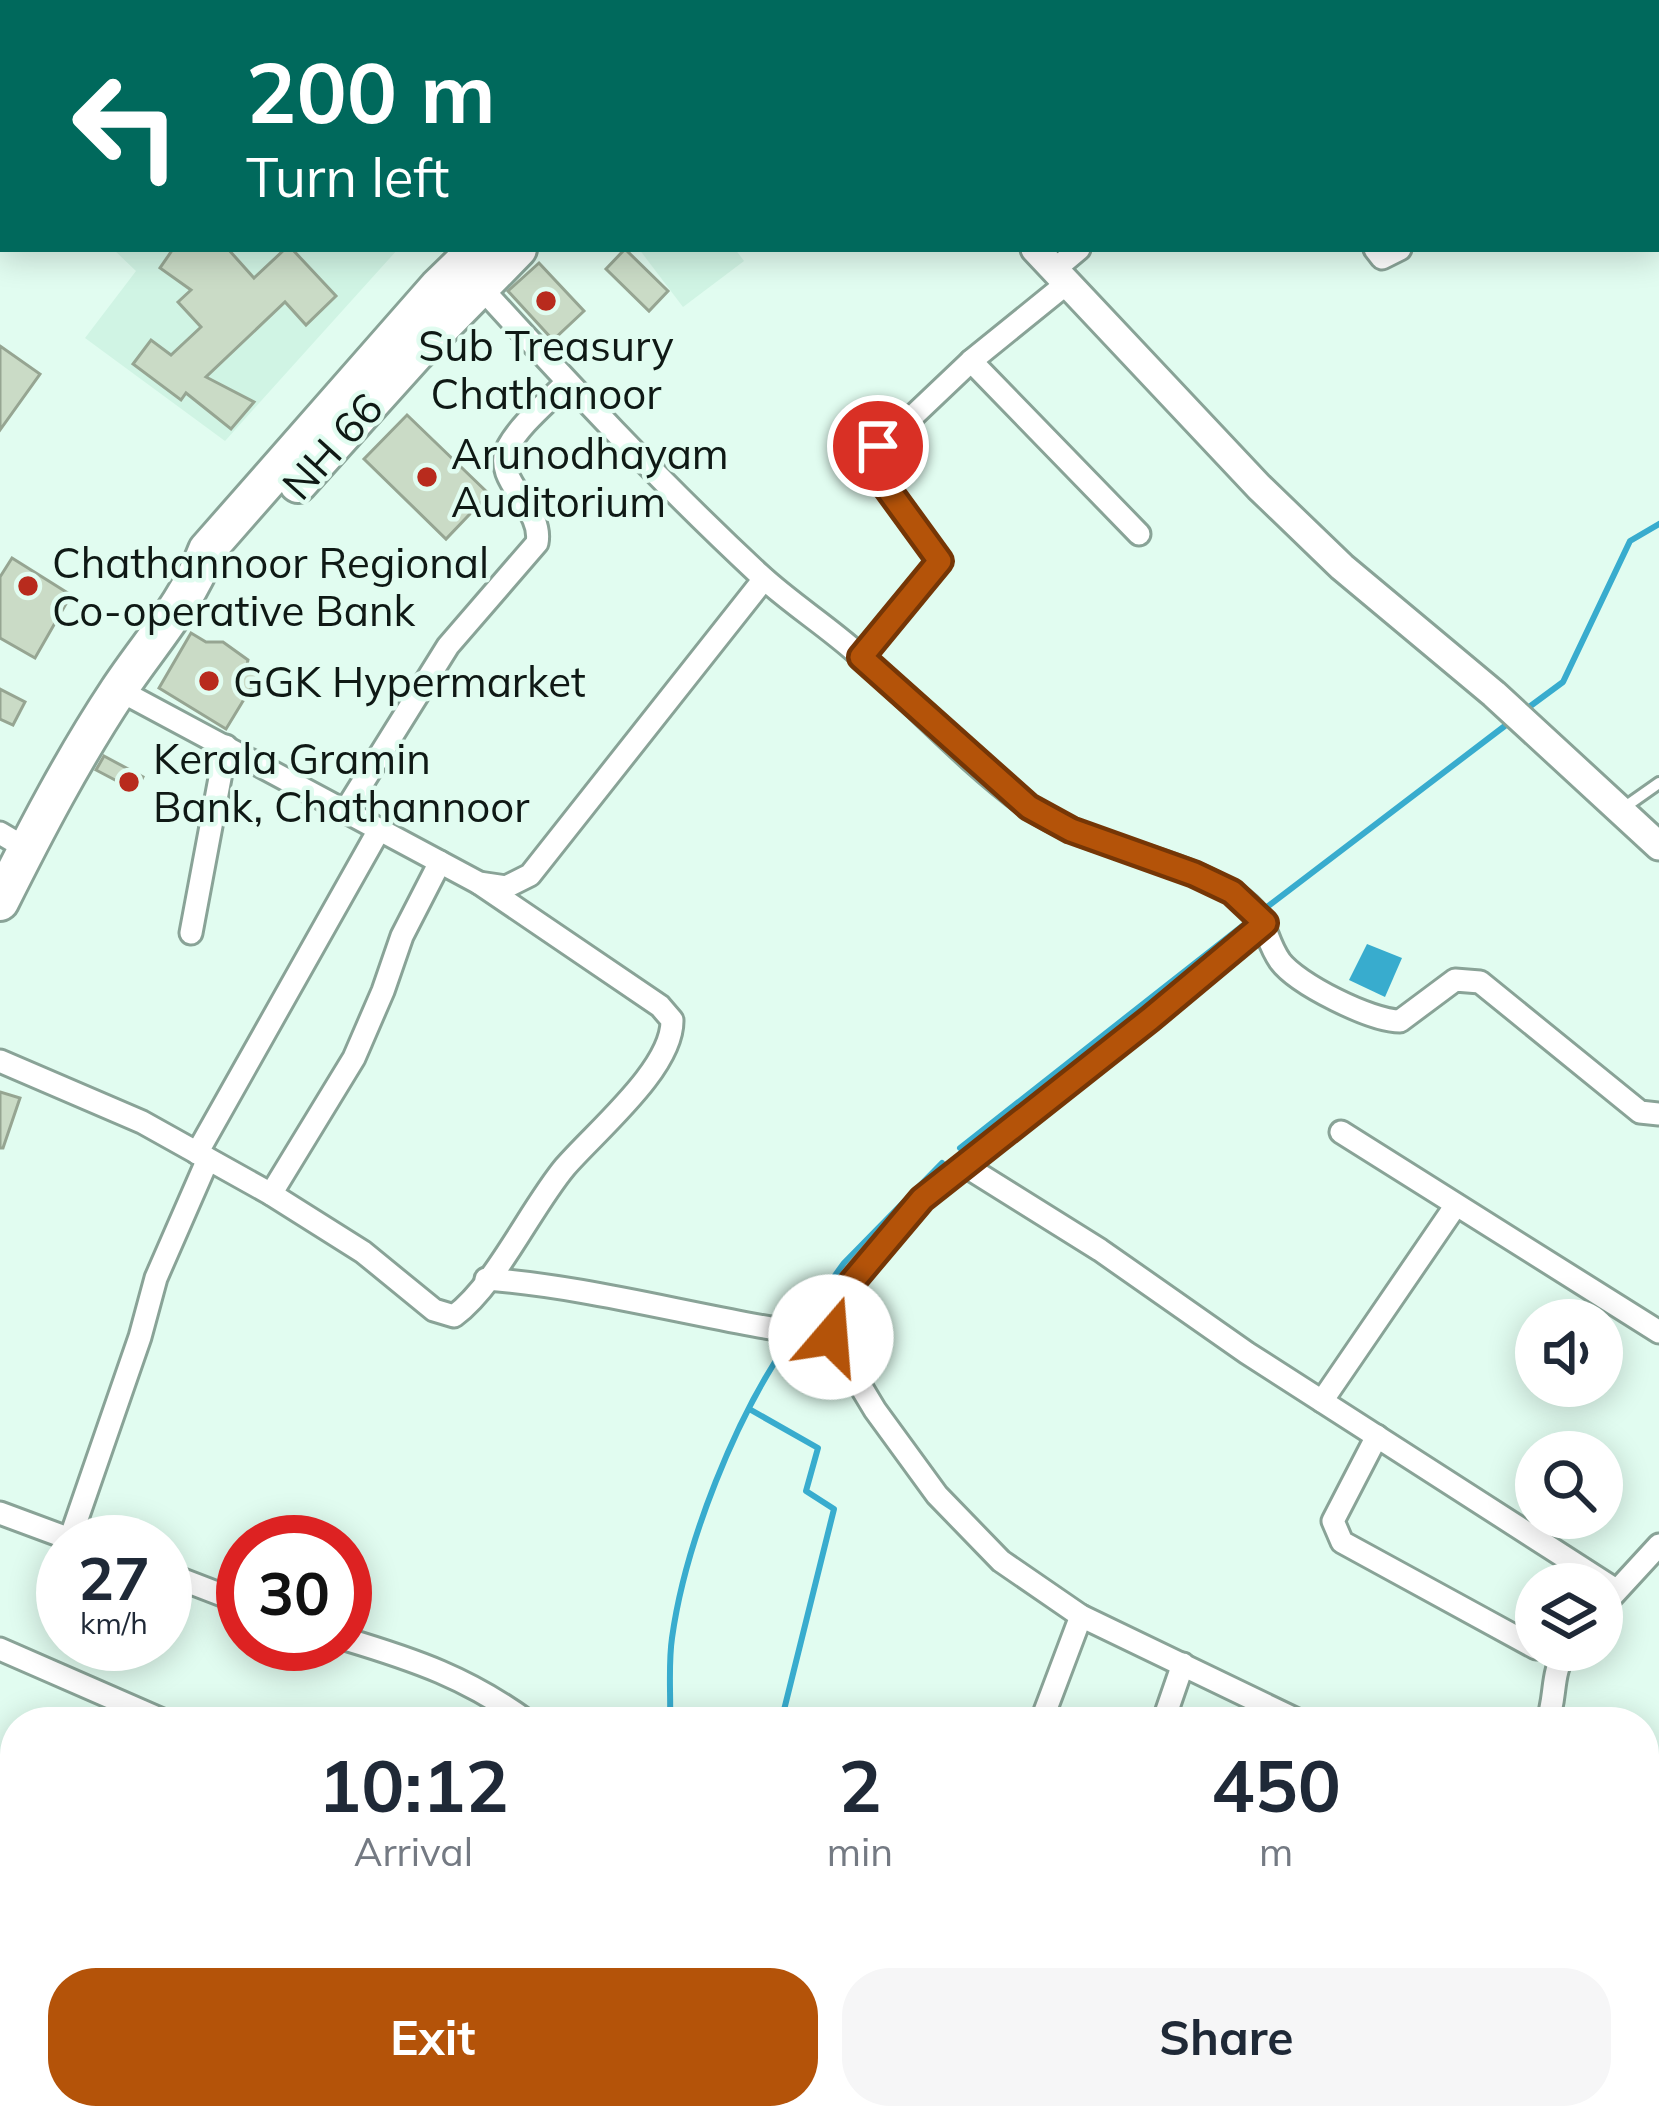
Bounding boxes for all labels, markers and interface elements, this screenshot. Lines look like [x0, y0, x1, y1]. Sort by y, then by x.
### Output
text: 200 m [246, 39, 496, 144]
icon: left [48, 48, 204, 204]
text: Turn left [246, 143, 449, 211]
marker: Sub Treasury Chathanoor [533, 288, 559, 314]
place label: Sub Treasury Chathanoor [418, 319, 674, 420]
street label: NH 66 [271, 382, 393, 510]
pin [827, 395, 929, 497]
icon: arrive [845, 413, 911, 479]
place label: Arunodhayam Auditorium [451, 427, 729, 528]
marker: Arunodhayam Auditorium [414, 464, 440, 490]
place label: Chathannoor Regional Co-operative Bank [52, 536, 489, 637]
marker: Chathannoor Regional Co-operative Bank [15, 573, 41, 599]
place label: GGK Hypermarket [233, 655, 586, 708]
marker: GGK Hypermarket [196, 668, 222, 694]
place label: Kerala Gramin Bank, Chathannoor [153, 732, 530, 833]
marker: Kerala Gramin Bank, Chathannoor [116, 769, 142, 795]
position arrow [768, 1274, 894, 1400]
map controls [1515, 1299, 1623, 1671]
button: sound [1515, 1299, 1623, 1407]
button: search [1515, 1431, 1623, 1539]
speed limit sign: 30 [216, 1515, 372, 1671]
text: 27 [78, 1540, 150, 1615]
button: layers [1515, 1563, 1623, 1671]
text: km/h [80, 1604, 148, 1642]
text: 10:12 [318, 1740, 509, 1830]
text: 2 [838, 1740, 882, 1830]
text: 450 [1211, 1740, 1341, 1830]
text: Arrival [354, 1827, 473, 1876]
text: min [827, 1827, 893, 1876]
text: m [1259, 1827, 1293, 1876]
button: Exit [48, 1968, 818, 2106]
button: Share [842, 1968, 1611, 2106]

